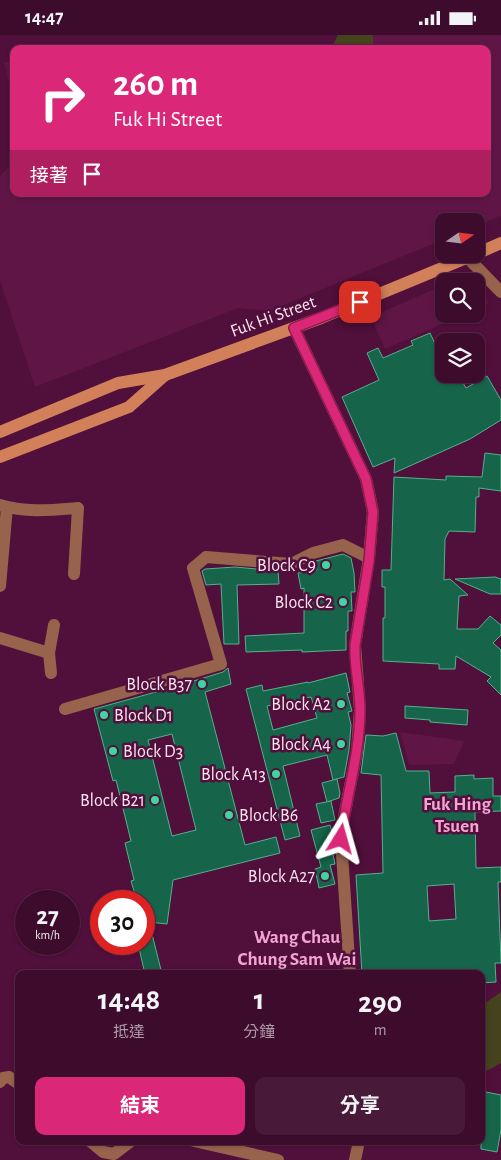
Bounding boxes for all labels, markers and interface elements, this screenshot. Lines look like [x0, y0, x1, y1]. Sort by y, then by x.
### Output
text: 14:47 [25, 8, 64, 27]
icon: right [30, 65, 95, 130]
text: 260 m [113, 67, 198, 102]
text: Fuk Hi Street [113, 108, 222, 130]
icon: arrive [78, 160, 106, 188]
text: 接著 [30, 167, 68, 186]
north arrow [435, 213, 485, 263]
map controls [435, 213, 485, 383]
button: search [435, 273, 485, 323]
pin [339, 281, 381, 323]
icon: arrive [346, 288, 374, 316]
street label: Fuk Hi Street [228, 293, 319, 341]
button: layers [435, 333, 485, 383]
place label: Block C9 [257, 557, 316, 575]
marker: Block C9 [320, 559, 332, 571]
place label: Block C2 [274, 594, 333, 612]
marker: Block C2 [337, 596, 349, 608]
place label: Block B37 [126, 676, 192, 694]
marker: Block B37 [196, 678, 208, 690]
place label: Block A2 [271, 696, 331, 714]
marker: Block A2 [335, 698, 347, 710]
place label: Block D1 [114, 707, 173, 725]
marker: Block D1 [98, 709, 110, 721]
place label: Block A4 [271, 736, 331, 754]
marker: Block A4 [335, 738, 347, 750]
place label: Block D3 [123, 743, 183, 761]
marker: Block D3 [107, 745, 119, 757]
place label: Block A13 [201, 766, 266, 784]
marker: Block A13 [270, 768, 282, 780]
place label: Block B21 [80, 792, 145, 810]
marker: Block B21 [149, 794, 161, 806]
district label: Fuk Hing Tsuen [423, 795, 491, 836]
place label: Block B6 [239, 807, 298, 825]
marker: Block B6 [223, 809, 235, 821]
position arrow [314, 812, 366, 864]
place label: Block A27 [248, 868, 315, 886]
marker: Block A27 [319, 870, 331, 882]
speed limit sign: 30 [90, 890, 155, 955]
text: 27 [36, 904, 59, 929]
district label: Wang Chau Chung Sam Wai [238, 928, 356, 969]
text: km/h [35, 929, 60, 941]
text: 14:48 [98, 985, 160, 1015]
text: 1 [254, 985, 265, 1015]
text: 290 [358, 988, 402, 1018]
text: m [374, 1022, 386, 1038]
text: 抵達 [113, 1024, 145, 1040]
text: 分鐘 [243, 1024, 275, 1040]
button: 結束 [35, 1077, 245, 1135]
button: 分享 [255, 1077, 465, 1135]

